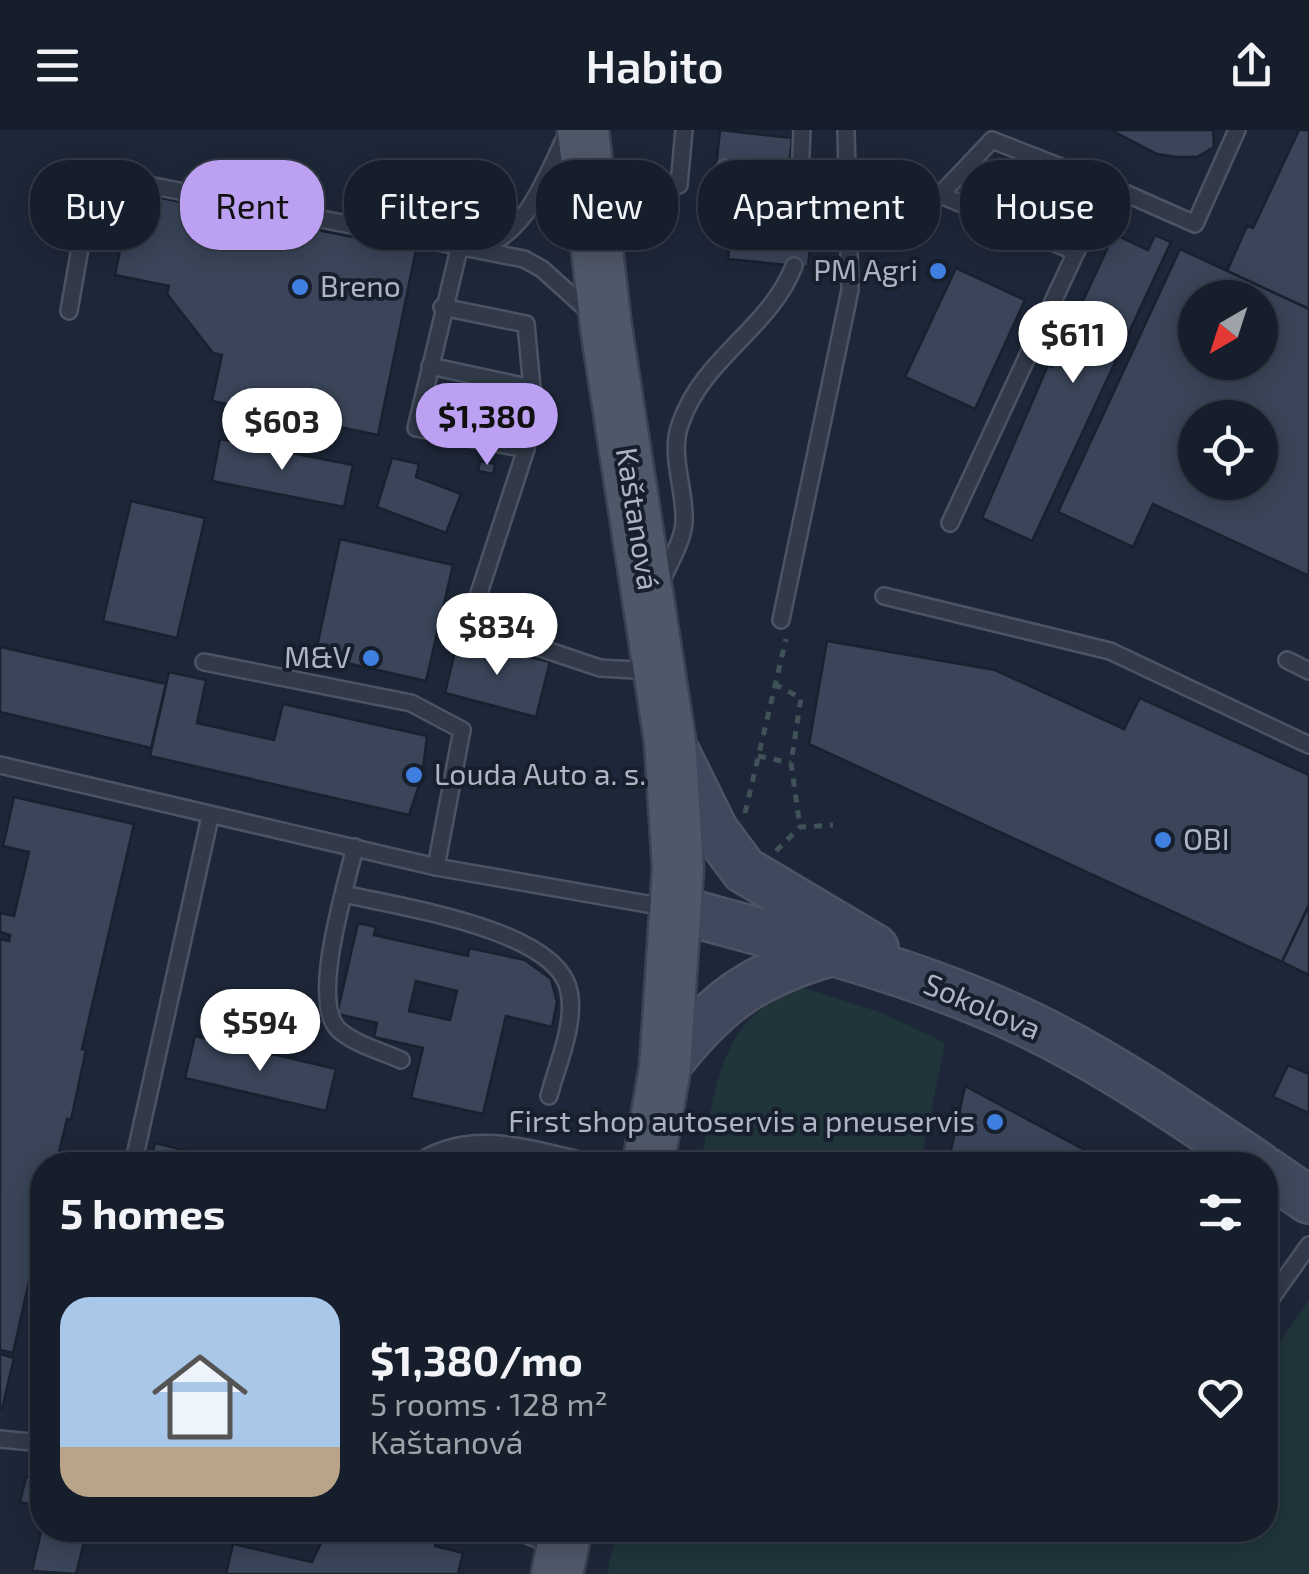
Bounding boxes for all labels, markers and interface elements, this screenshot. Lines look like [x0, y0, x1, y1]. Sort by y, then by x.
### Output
icon: menu [30, 38, 85, 93]
text: Habito [585, 38, 724, 92]
icon: share [1224, 38, 1279, 93]
chip: Buy [30, 160, 160, 250]
chip: Rent [180, 160, 324, 250]
chip: Filters [344, 160, 516, 250]
chip: New [536, 160, 678, 250]
chip: Apartment [698, 160, 940, 250]
chip: House [960, 160, 1130, 250]
place label: PM Agri [813, 251, 918, 287]
marker: PM Agri [927, 260, 949, 282]
place label: Breno [320, 267, 401, 303]
marker: Breno [289, 276, 311, 298]
north arrow [1178, 280, 1278, 380]
map controls [1178, 280, 1278, 500]
pin: $611 [1014, 301, 1132, 386]
text: $611 [1040, 314, 1106, 352]
pin: $1,380 [406, 383, 568, 468]
pin: $603 [223, 388, 341, 473]
text: $1,380 [438, 396, 536, 434]
button: locate [1178, 400, 1278, 500]
text: $603 [244, 401, 320, 439]
street label: Kaštanová [610, 445, 668, 593]
pin: $834 [438, 593, 556, 678]
text: $834 [458, 606, 536, 644]
place label: M&V [284, 638, 351, 674]
marker: M&V [360, 647, 382, 669]
place label: Louda Auto a. s. [434, 755, 646, 791]
marker: Louda Auto a. s. [403, 764, 425, 786]
place label: OBI [1183, 820, 1230, 856]
marker: OBI [1152, 829, 1174, 851]
street label: Sokolova [919, 964, 1047, 1046]
pin: $594 [201, 989, 319, 1074]
text: $594 [222, 1002, 298, 1040]
place label: First shop autoservis a pneuservis [508, 1102, 975, 1138]
marker: First shop autoservis a pneuservis [984, 1111, 1006, 1133]
icon: filters [1193, 1185, 1248, 1240]
text: 5 homes [60, 1187, 225, 1237]
text: $1,380/mo [370, 1334, 583, 1384]
icon: home [140, 1337, 260, 1457]
icon: heart [1193, 1370, 1248, 1425]
text: 5 rooms · 128 m² [370, 1384, 608, 1422]
text: Kaštanová [370, 1422, 523, 1460]

